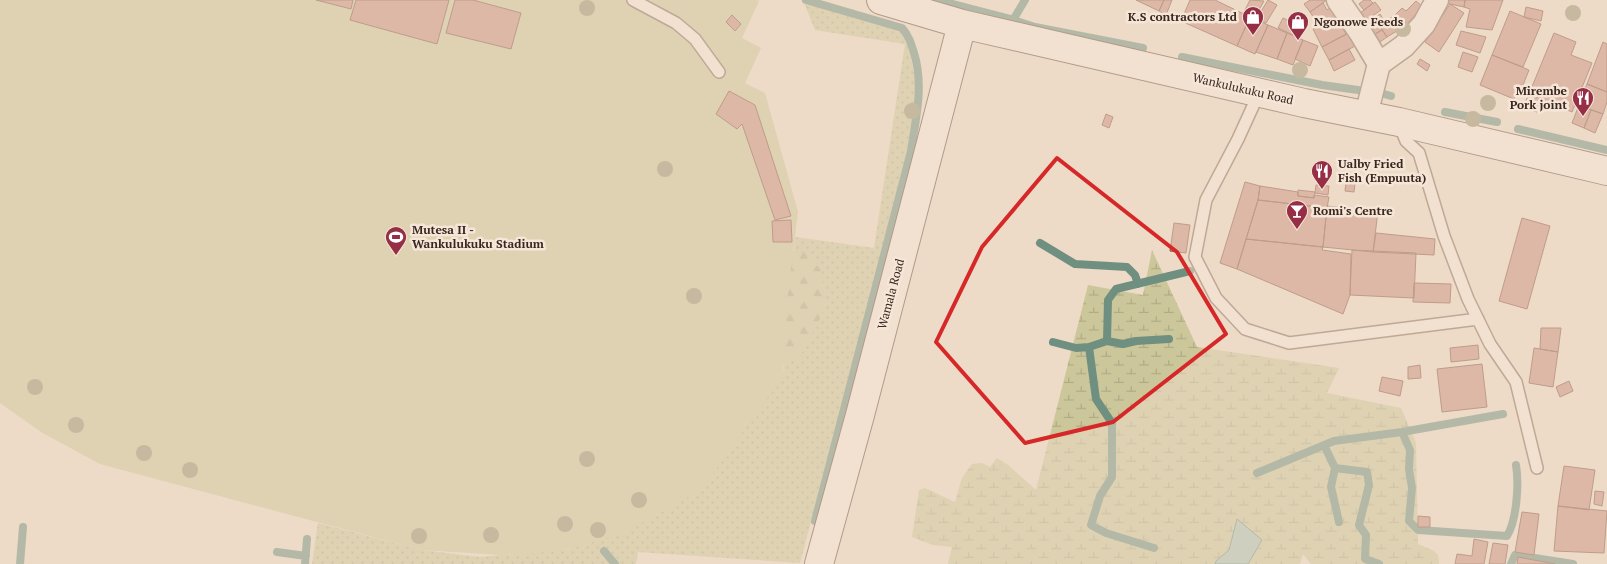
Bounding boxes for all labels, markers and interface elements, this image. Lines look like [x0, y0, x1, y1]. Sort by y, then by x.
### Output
shop icon: K.S contractors Ltd [1241, 5, 1265, 36]
place label: K.S contractors Ltd [1128, 9, 1238, 24]
shop icon: Ngonowe Feeds [1286, 10, 1310, 41]
place label: Ngonowe Feeds [1314, 14, 1404, 29]
street label: Wankulukuku Road [1191, 70, 1295, 107]
place label: Mirembe Pork joint [1510, 83, 1568, 112]
restaurant icon: Mirembe Pork joint [1571, 86, 1595, 117]
place label: Ualby Fried Fish (Empuuta) [1338, 156, 1426, 185]
restaurant icon: Ualby Fried Fish (Empuuta) [1310, 159, 1334, 190]
bar icon: Romi's Centre [1285, 199, 1309, 230]
place label: Romi's Centre [1313, 203, 1393, 218]
place label: Mutesa II - Wankulukuku Stadium [412, 222, 544, 251]
sports icon: Mutesa II - Wankulukuku Stadium [384, 225, 408, 256]
street label: Wamala Road [874, 257, 907, 331]

